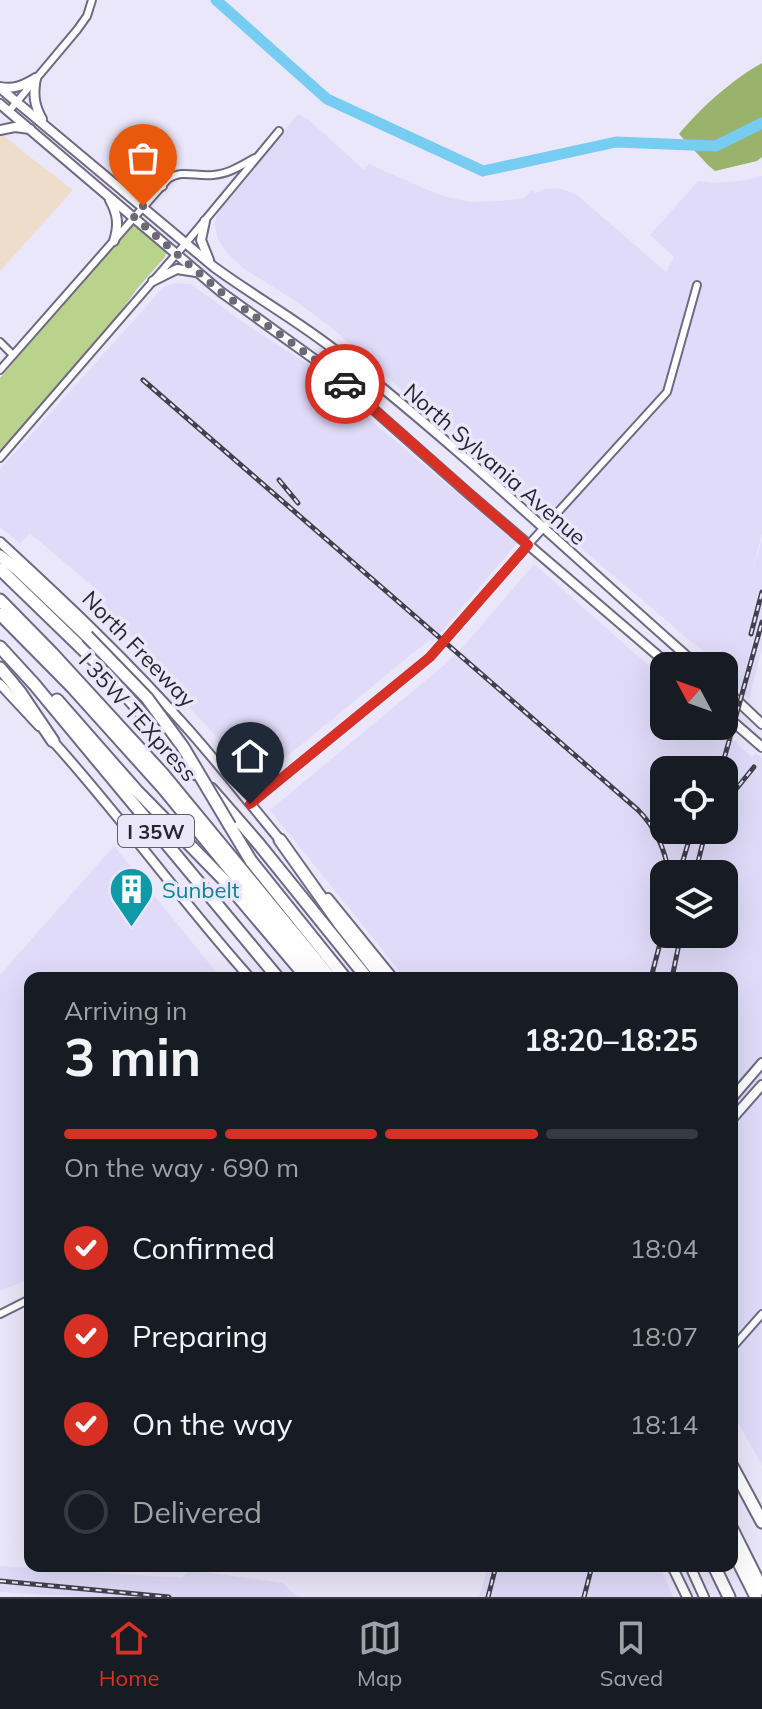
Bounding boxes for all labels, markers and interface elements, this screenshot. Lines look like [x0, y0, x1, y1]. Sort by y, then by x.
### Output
pin [109, 124, 177, 206]
icon: bag [121, 136, 165, 180]
courier [305, 344, 385, 424]
icon: car [323, 362, 367, 406]
street label: North Sylvania Avenue [398, 377, 592, 551]
street label: North Freeway [76, 585, 202, 713]
street label: I 35W TEXpress [73, 647, 203, 787]
north arrow [650, 652, 738, 740]
map controls [650, 652, 738, 948]
pin [216, 722, 284, 804]
icon: home [228, 734, 272, 778]
button: locate [650, 756, 738, 844]
road number: I 35W [118, 815, 194, 847]
button: layers [650, 860, 738, 948]
building icon: Sunbelt [107, 866, 155, 929]
place label: Sunbelt [162, 876, 240, 904]
text: Arriving in [64, 994, 187, 1027]
text: 18:20–18:25 [524, 1021, 698, 1059]
text: 3 min [64, 1024, 201, 1089]
text: On the way · 690 m [64, 1151, 299, 1184]
icon: check [64, 1226, 108, 1270]
text: Confirmed [132, 1229, 275, 1267]
text: 18:04 [630, 1232, 698, 1265]
icon: check [64, 1314, 108, 1358]
text: Preparing [132, 1317, 268, 1355]
text: 18:07 [630, 1320, 698, 1353]
icon: check [64, 1402, 108, 1446]
text: On the way [132, 1405, 292, 1443]
text: 18:14 [630, 1408, 698, 1441]
text: Delivered [132, 1493, 262, 1531]
tab: Home [99, 1616, 159, 1692]
tab: Map [357, 1616, 402, 1692]
tab: Saved [600, 1616, 663, 1692]

